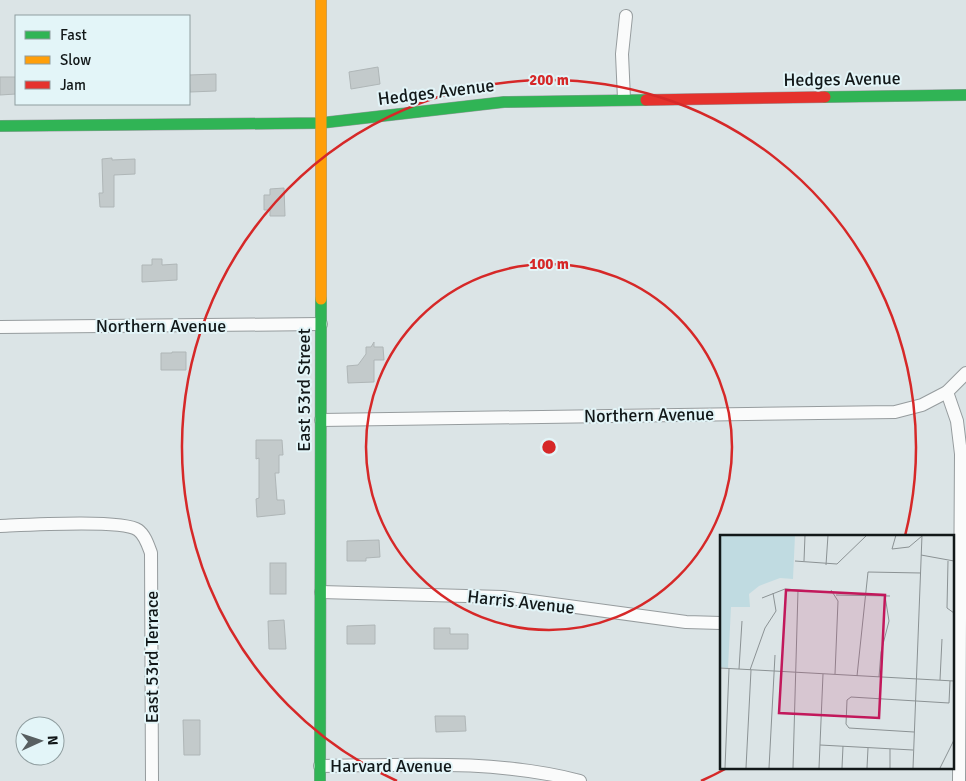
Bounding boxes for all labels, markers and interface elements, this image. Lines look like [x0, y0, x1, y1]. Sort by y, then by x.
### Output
legend [15, 15, 190, 105]
text: Fast [60, 26, 87, 44]
text: Slow [60, 51, 91, 69]
street label: Hedges Avenue [783, 67, 901, 91]
text: 200 m [529, 71, 569, 89]
street label: Hedges Avenue [376, 74, 496, 110]
text: Jam [60, 76, 86, 94]
text: 100 m [529, 255, 569, 273]
street label: Northern Avenue [96, 315, 226, 337]
street label: East 53rd Street [293, 328, 315, 452]
street label: Northern Avenue [584, 403, 714, 427]
centre of rings [540, 438, 558, 456]
inset map [720, 535, 954, 768]
street label: Harris Avenue [466, 585, 576, 619]
street label: East 53rd Terrace [141, 591, 163, 723]
north arrow [15, 716, 65, 766]
text: N [44, 735, 61, 746]
street label: Harvard Avenue [330, 755, 452, 777]

